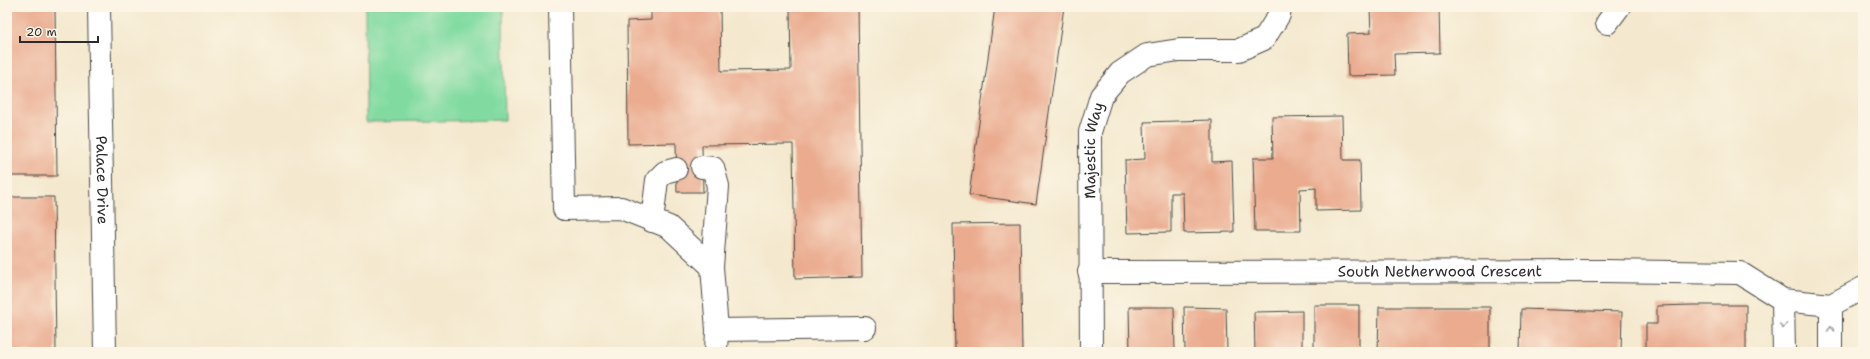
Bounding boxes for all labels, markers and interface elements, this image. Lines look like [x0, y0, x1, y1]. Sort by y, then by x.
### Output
scale bar [20, 18, 98, 44]
text: 20 m [26, 24, 57, 40]
street label: Majestic Way [1080, 100, 1109, 199]
street label: Palace Drive [91, 135, 113, 225]
street label: South Netherwood Crescent [1338, 261, 1542, 282]
one-way arrow [1779, 323, 1787, 329]
one-way arrow [1827, 326, 1835, 332]

